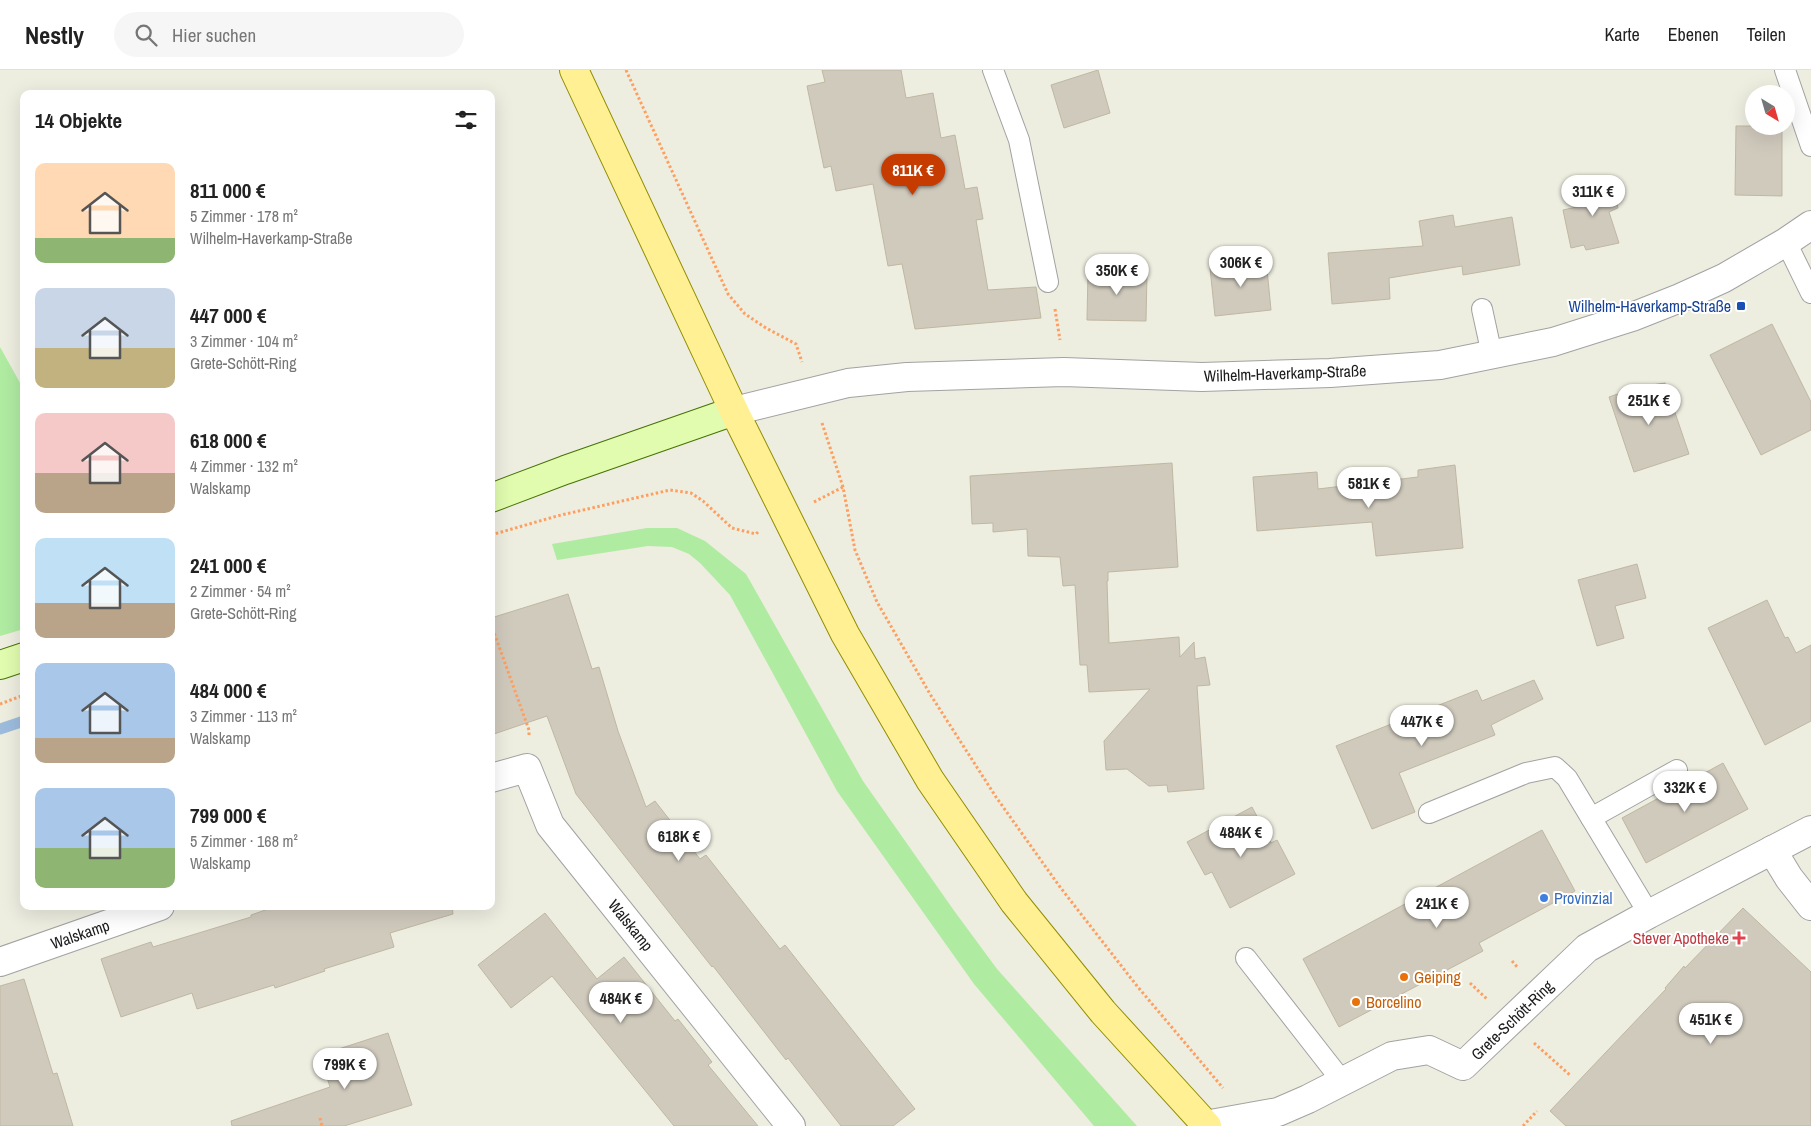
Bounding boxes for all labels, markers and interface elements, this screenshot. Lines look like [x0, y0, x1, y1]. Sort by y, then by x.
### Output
search box [114, 12, 464, 57]
text: Nestly [25, 19, 84, 51]
icon: search [132, 21, 160, 49]
text: Hier suchen [172, 22, 256, 48]
text: Karte [1604, 22, 1640, 47]
text: Ebenen [1668, 22, 1719, 47]
text: Teilen [1747, 22, 1786, 47]
north arrow [1745, 85, 1795, 135]
map controls [1745, 85, 1795, 135]
text: 14 Objekte [35, 106, 122, 135]
icon: filters [452, 106, 480, 134]
pin: 811K € [872, 154, 954, 196]
text: 811K € [892, 159, 934, 181]
pin: 311K € [1552, 174, 1634, 217]
text: 811 000 € [190, 176, 266, 205]
text: 311K € [1572, 180, 1614, 202]
icon: home [75, 183, 135, 243]
text: 5 Zimmer · 178 m² [190, 205, 298, 227]
text: Wilhelm-Haverkamp-Straße [190, 227, 353, 249]
pin: 306K € [1200, 246, 1282, 288]
text: 306K € [1220, 251, 1262, 273]
pin: 350K € [1076, 254, 1158, 296]
text: 350K € [1096, 259, 1138, 281]
place label: Wilhelm-Haverkamp-Straße [1568, 295, 1731, 317]
marker: Wilhelm-Haverkamp-Straße [1735, 300, 1747, 312]
text: 447 000 € [190, 301, 267, 330]
icon: home [75, 308, 135, 368]
text: 3 Zimmer · 104 m² [190, 330, 298, 352]
text: Grete-Schött-Ring [190, 352, 296, 374]
street label: Wilhelm-Haverkamp-Straße [1203, 359, 1367, 387]
pin: 251K € [1608, 384, 1690, 426]
text: 251K € [1628, 389, 1670, 411]
text: 618 000 € [190, 426, 267, 455]
icon: home [75, 433, 135, 493]
text: 4 Zimmer · 132 m² [190, 455, 298, 477]
pin: 581K € [1328, 466, 1410, 509]
text: 581K € [1348, 472, 1390, 494]
text: Walskamp [190, 477, 251, 499]
text: 241 000 € [190, 551, 267, 580]
icon: home [75, 558, 135, 618]
text: 2 Zimmer · 54 m² [190, 580, 291, 602]
text: Grete-Schött-Ring [190, 602, 296, 624]
text: 484 000 € [190, 676, 267, 705]
icon: home [75, 683, 135, 743]
pin: 447K € [1381, 704, 1463, 747]
text: 3 Zimmer · 113 m² [190, 705, 297, 727]
text: 447K € [1401, 710, 1443, 732]
text: Walskamp [190, 727, 251, 749]
pin: 332K € [1644, 770, 1726, 813]
text: 332K € [1664, 776, 1706, 798]
text: 799 000 € [190, 801, 267, 830]
icon: home [75, 808, 135, 868]
pin: 484K € [1200, 816, 1282, 858]
pin: 618K € [638, 820, 720, 862]
text: 484K € [1220, 821, 1262, 843]
text: 618K € [658, 825, 700, 847]
text: 5 Zimmer · 168 m² [190, 830, 298, 852]
text: Walskamp [190, 852, 251, 874]
pin: 241K € [1396, 886, 1478, 929]
place label: Provinzial [1554, 887, 1612, 909]
text: 241K € [1416, 892, 1458, 914]
marker: Provinzial [1538, 892, 1550, 904]
street label: Walskamp [603, 894, 659, 956]
street label: Walskamp [48, 914, 112, 954]
place label: Stever Apotheke [1633, 927, 1729, 949]
marker: Stever Apotheke [1733, 932, 1745, 944]
place label: Geiping [1414, 966, 1461, 988]
marker: Geiping [1398, 971, 1410, 983]
street label: Grete-Schött-Ring [1466, 975, 1558, 1065]
pin: 484K € [580, 982, 662, 1024]
text: 484K € [600, 987, 642, 1009]
place label: Borcelino [1366, 991, 1421, 1013]
marker: Borcelino [1350, 996, 1362, 1008]
pin: 451K € [1670, 1002, 1752, 1045]
text: 451K € [1690, 1008, 1732, 1030]
pin: 799K € [304, 1048, 386, 1090]
text: 799K € [324, 1053, 366, 1075]

